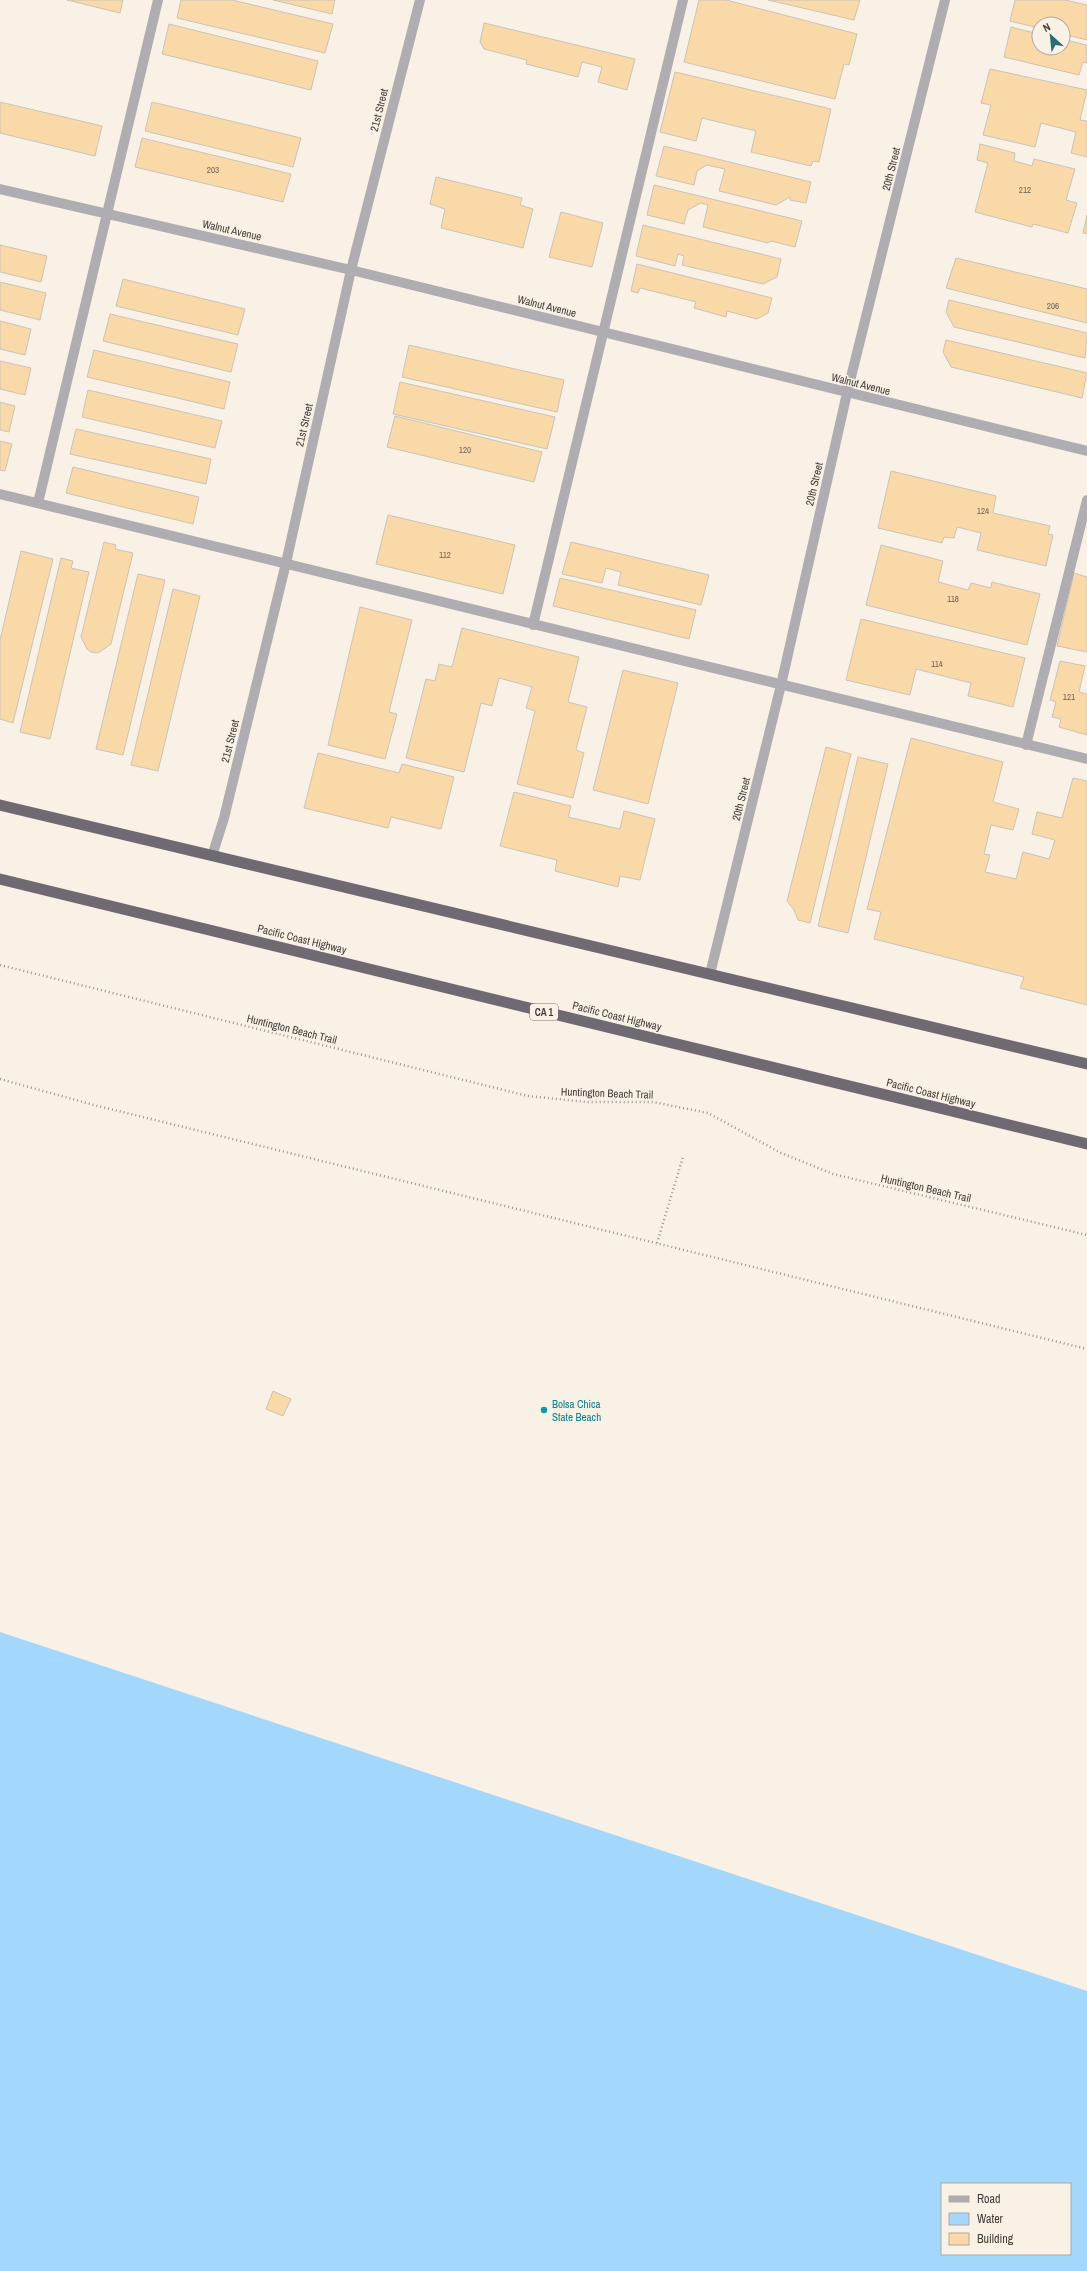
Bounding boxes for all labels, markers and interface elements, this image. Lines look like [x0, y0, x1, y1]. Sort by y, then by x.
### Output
north arrow [1031, 16, 1071, 56]
text: N [1040, 19, 1053, 35]
street label: 21st Street [367, 87, 391, 133]
street label: 20th Street [879, 145, 903, 192]
house number: 203 [207, 164, 219, 176]
house number: 212 [1019, 184, 1031, 196]
street label: Walnut Avenue [201, 216, 263, 244]
street label: Walnut Avenue [516, 292, 578, 320]
house number: 206 [1047, 300, 1059, 312]
street label: Walnut Avenue [830, 370, 892, 398]
street label: 21st Street [292, 402, 316, 448]
house number: 120 [459, 444, 471, 456]
street label: 20th Street [802, 460, 826, 507]
house number: 124 [977, 505, 989, 517]
house number: 112 [439, 549, 451, 561]
house number: 118 [947, 593, 959, 605]
house number: 114 [931, 658, 943, 670]
house number: 121 [1063, 691, 1075, 703]
street label: 21st Street [218, 718, 242, 764]
street label: 20th Street [729, 775, 753, 822]
street label: Pacific Coast Highway [256, 921, 348, 957]
street label: Pacific Coast Highway [571, 998, 663, 1034]
road number: CA 1 [530, 1004, 558, 1020]
street label: Huntington Beach Trail [246, 1011, 338, 1047]
street label: Pacific Coast Highway [885, 1075, 977, 1111]
street label: Huntington Beach Trail [561, 1084, 653, 1102]
street label: Huntington Beach Trail [879, 1171, 973, 1205]
place label: Bolsa Chica State Beach [552, 1397, 601, 1424]
marker: Bolsa Chica State Beach [539, 1405, 549, 1415]
legend [941, 2183, 1071, 2255]
text: Road [977, 2191, 1001, 2207]
text: Water [977, 2211, 1004, 2227]
text: Building [977, 2231, 1014, 2247]

